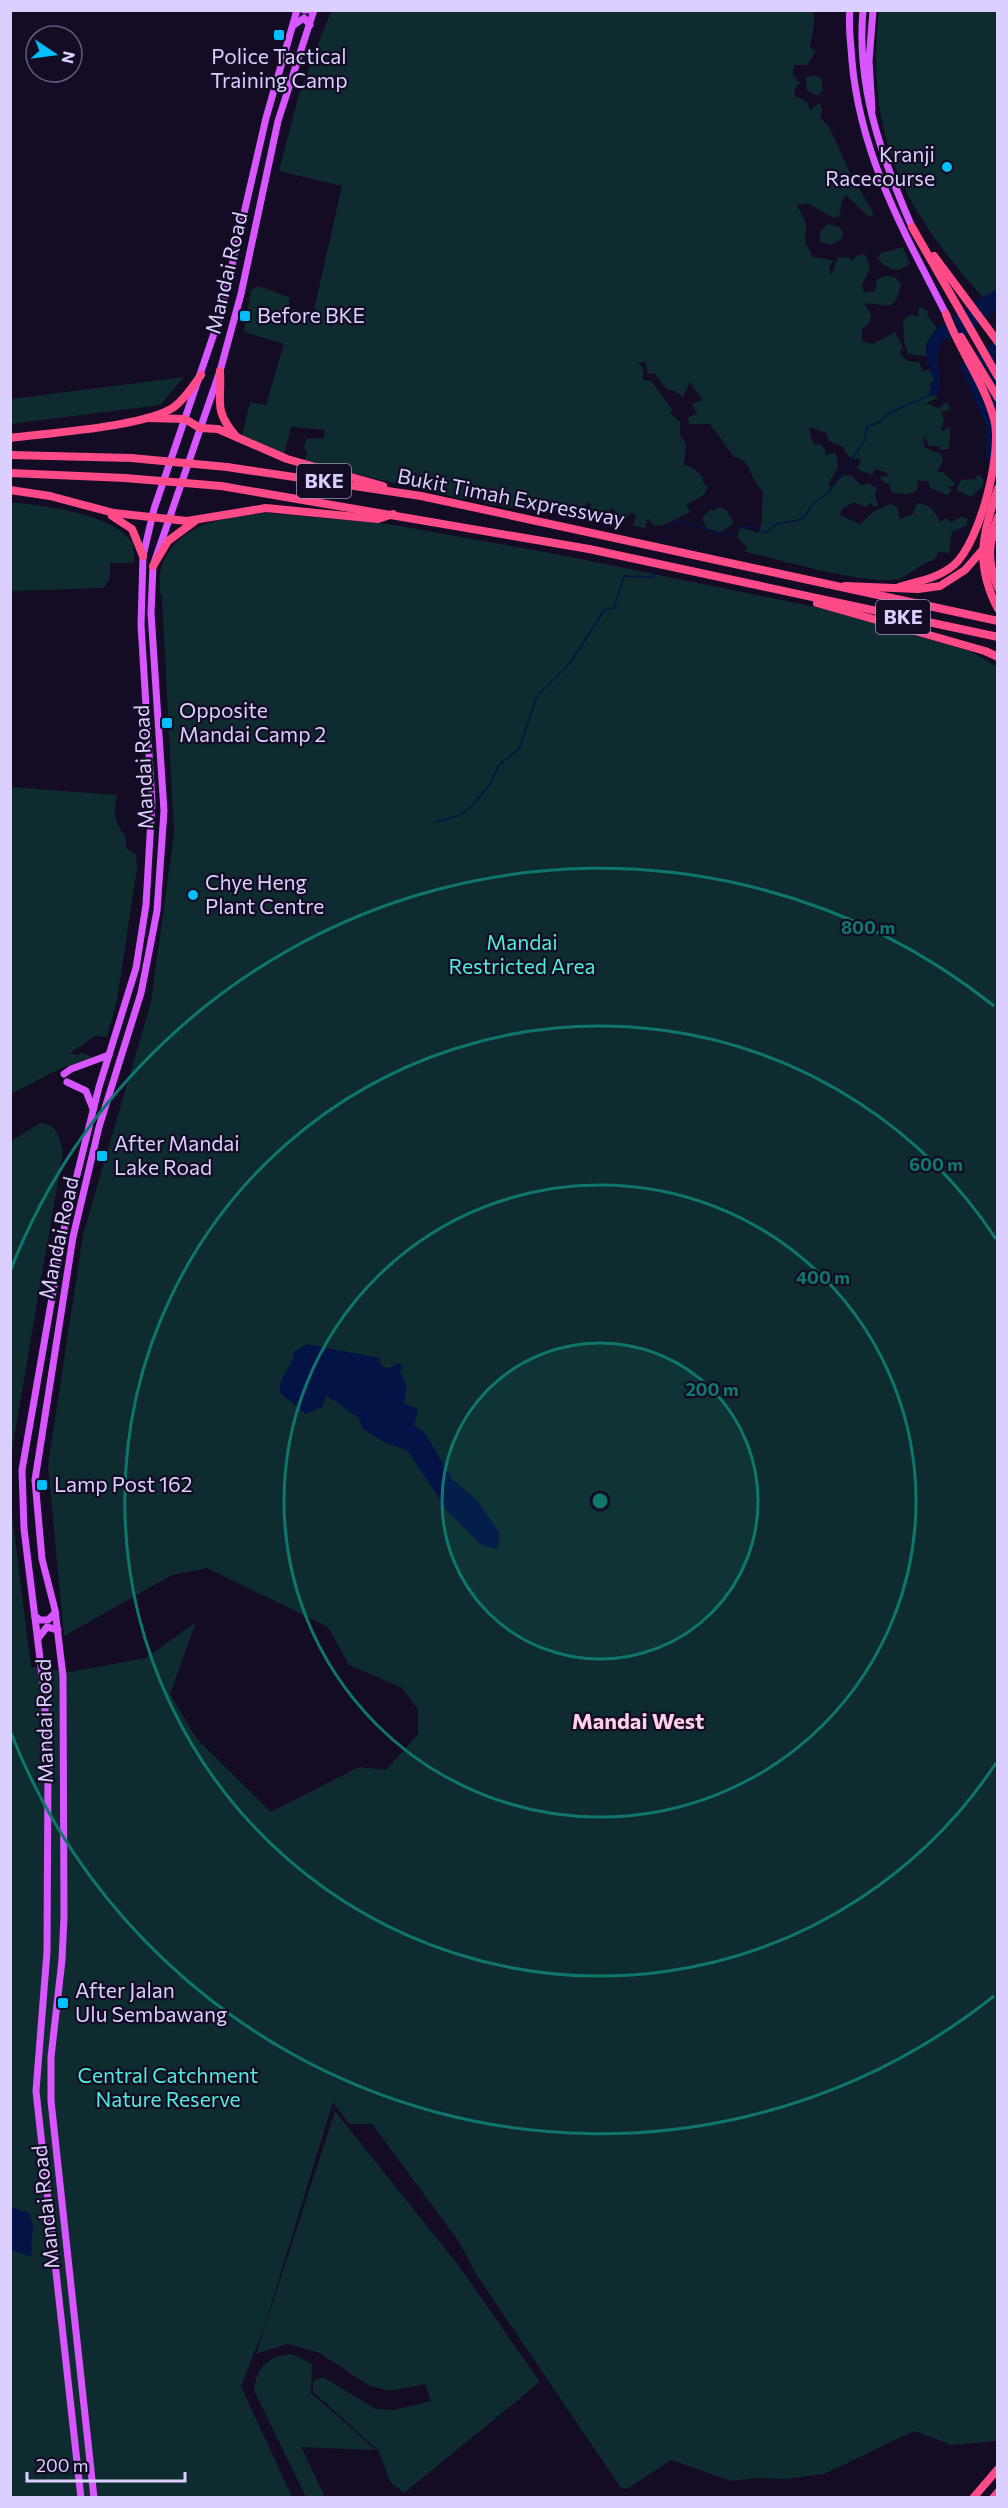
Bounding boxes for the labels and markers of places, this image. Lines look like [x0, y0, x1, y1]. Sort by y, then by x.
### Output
marker: Police Tactical Training Camp [272, 28, 286, 42]
place label: Police Tactical Training Camp [210, 43, 348, 92]
place label: Kranji Racecourse [825, 141, 935, 190]
marker: Kranji Racecourse [940, 160, 954, 174]
place label: Before BKE [257, 302, 365, 327]
marker: Before BKE [238, 309, 252, 323]
place label: Opposite Mandai Camp 2 [179, 697, 326, 746]
marker: Opposite Mandai Camp 2 [160, 716, 174, 730]
place label: Chye Heng Plant Centre [205, 869, 324, 918]
marker: Chye Heng Plant Centre [186, 888, 200, 902]
place label: After Mandai Lake Road [114, 1130, 240, 1179]
marker: After Mandai Lake Road [95, 1149, 109, 1163]
place label: Lamp Post 162 [54, 1471, 192, 1496]
marker: Lamp Post 162 [35, 1478, 49, 1492]
centre of rings [590, 1491, 610, 1511]
place label: After Jalan Ulu Sembawang [75, 1977, 227, 2026]
marker: After Jalan Ulu Sembawang [56, 1996, 70, 2010]

